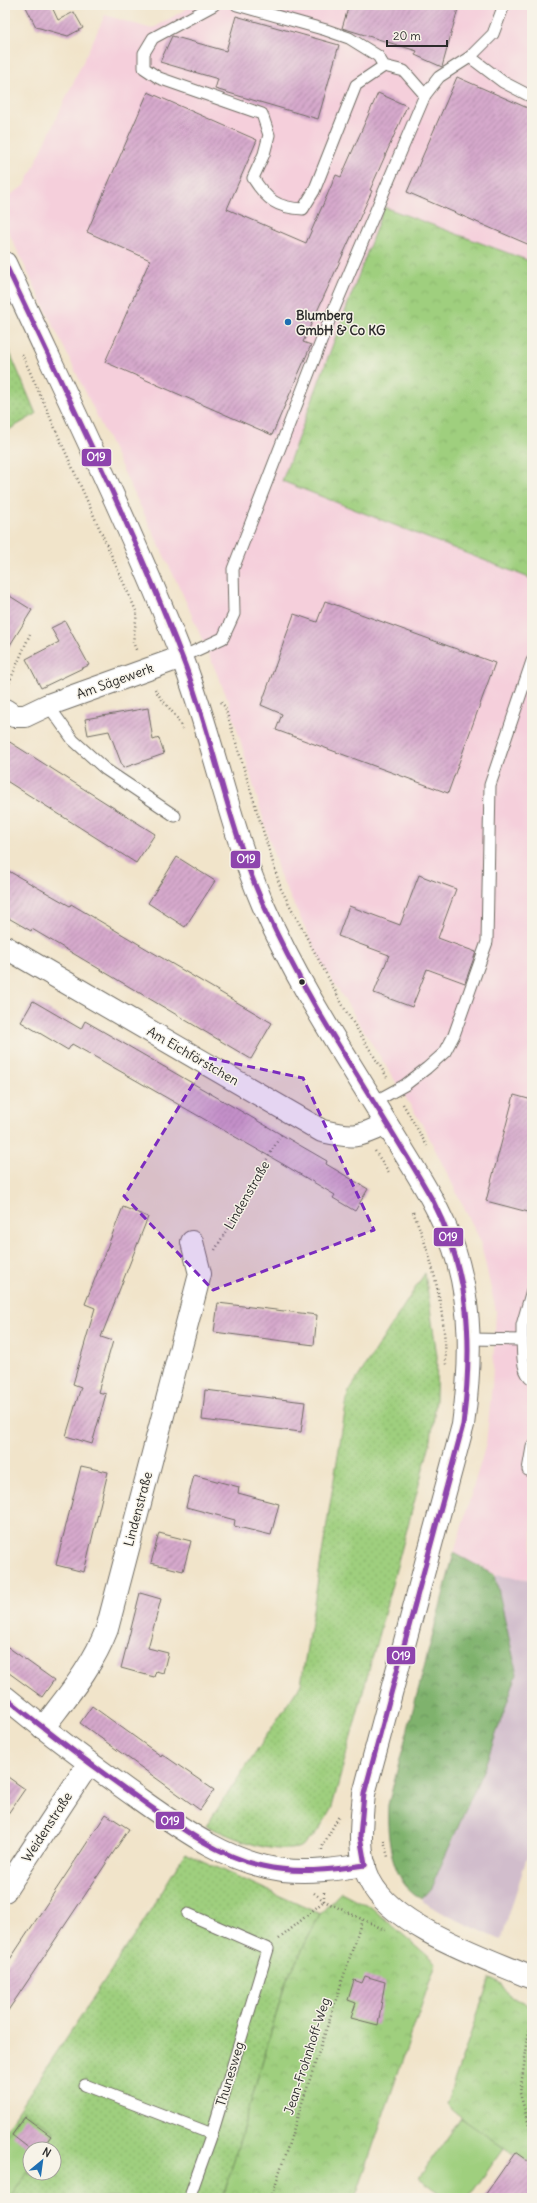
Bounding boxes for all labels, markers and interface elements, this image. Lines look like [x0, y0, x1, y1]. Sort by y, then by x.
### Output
scale bar [387, 22, 447, 48]
text: 20 m [393, 28, 421, 43]
place label: Blumberg GmbH & Co KG [296, 307, 386, 339]
marker: Blumberg GmbH & Co KG [283, 317, 293, 327]
line badge: O19 [81, 448, 112, 467]
text: O19 [86, 450, 106, 464]
street label: Am Sägewerk [74, 659, 156, 703]
line badge: O19 [230, 850, 261, 869]
text: O19 [236, 852, 256, 866]
unlabelled marker [297, 977, 307, 987]
street label: Am Eichförstchen [144, 1023, 242, 1089]
street label: Lindenstraße [220, 1158, 274, 1232]
line badge: O19 [433, 1227, 464, 1247]
text: O19 [438, 1230, 458, 1244]
street label: Lindenstraße [120, 1470, 156, 1548]
line badge: O19 [386, 1646, 416, 1665]
text: O19 [391, 1649, 411, 1663]
street label: Weidenstraße [18, 1789, 76, 1865]
line badge: O19 [155, 1811, 185, 1830]
text: O19 [160, 1814, 180, 1828]
street label: Jean-Frohnhoff-Weg [280, 1995, 334, 2117]
street label: Thunesweg [212, 2040, 248, 2108]
north arrow [22, 2141, 62, 2181]
text: N [40, 2144, 54, 2160]

